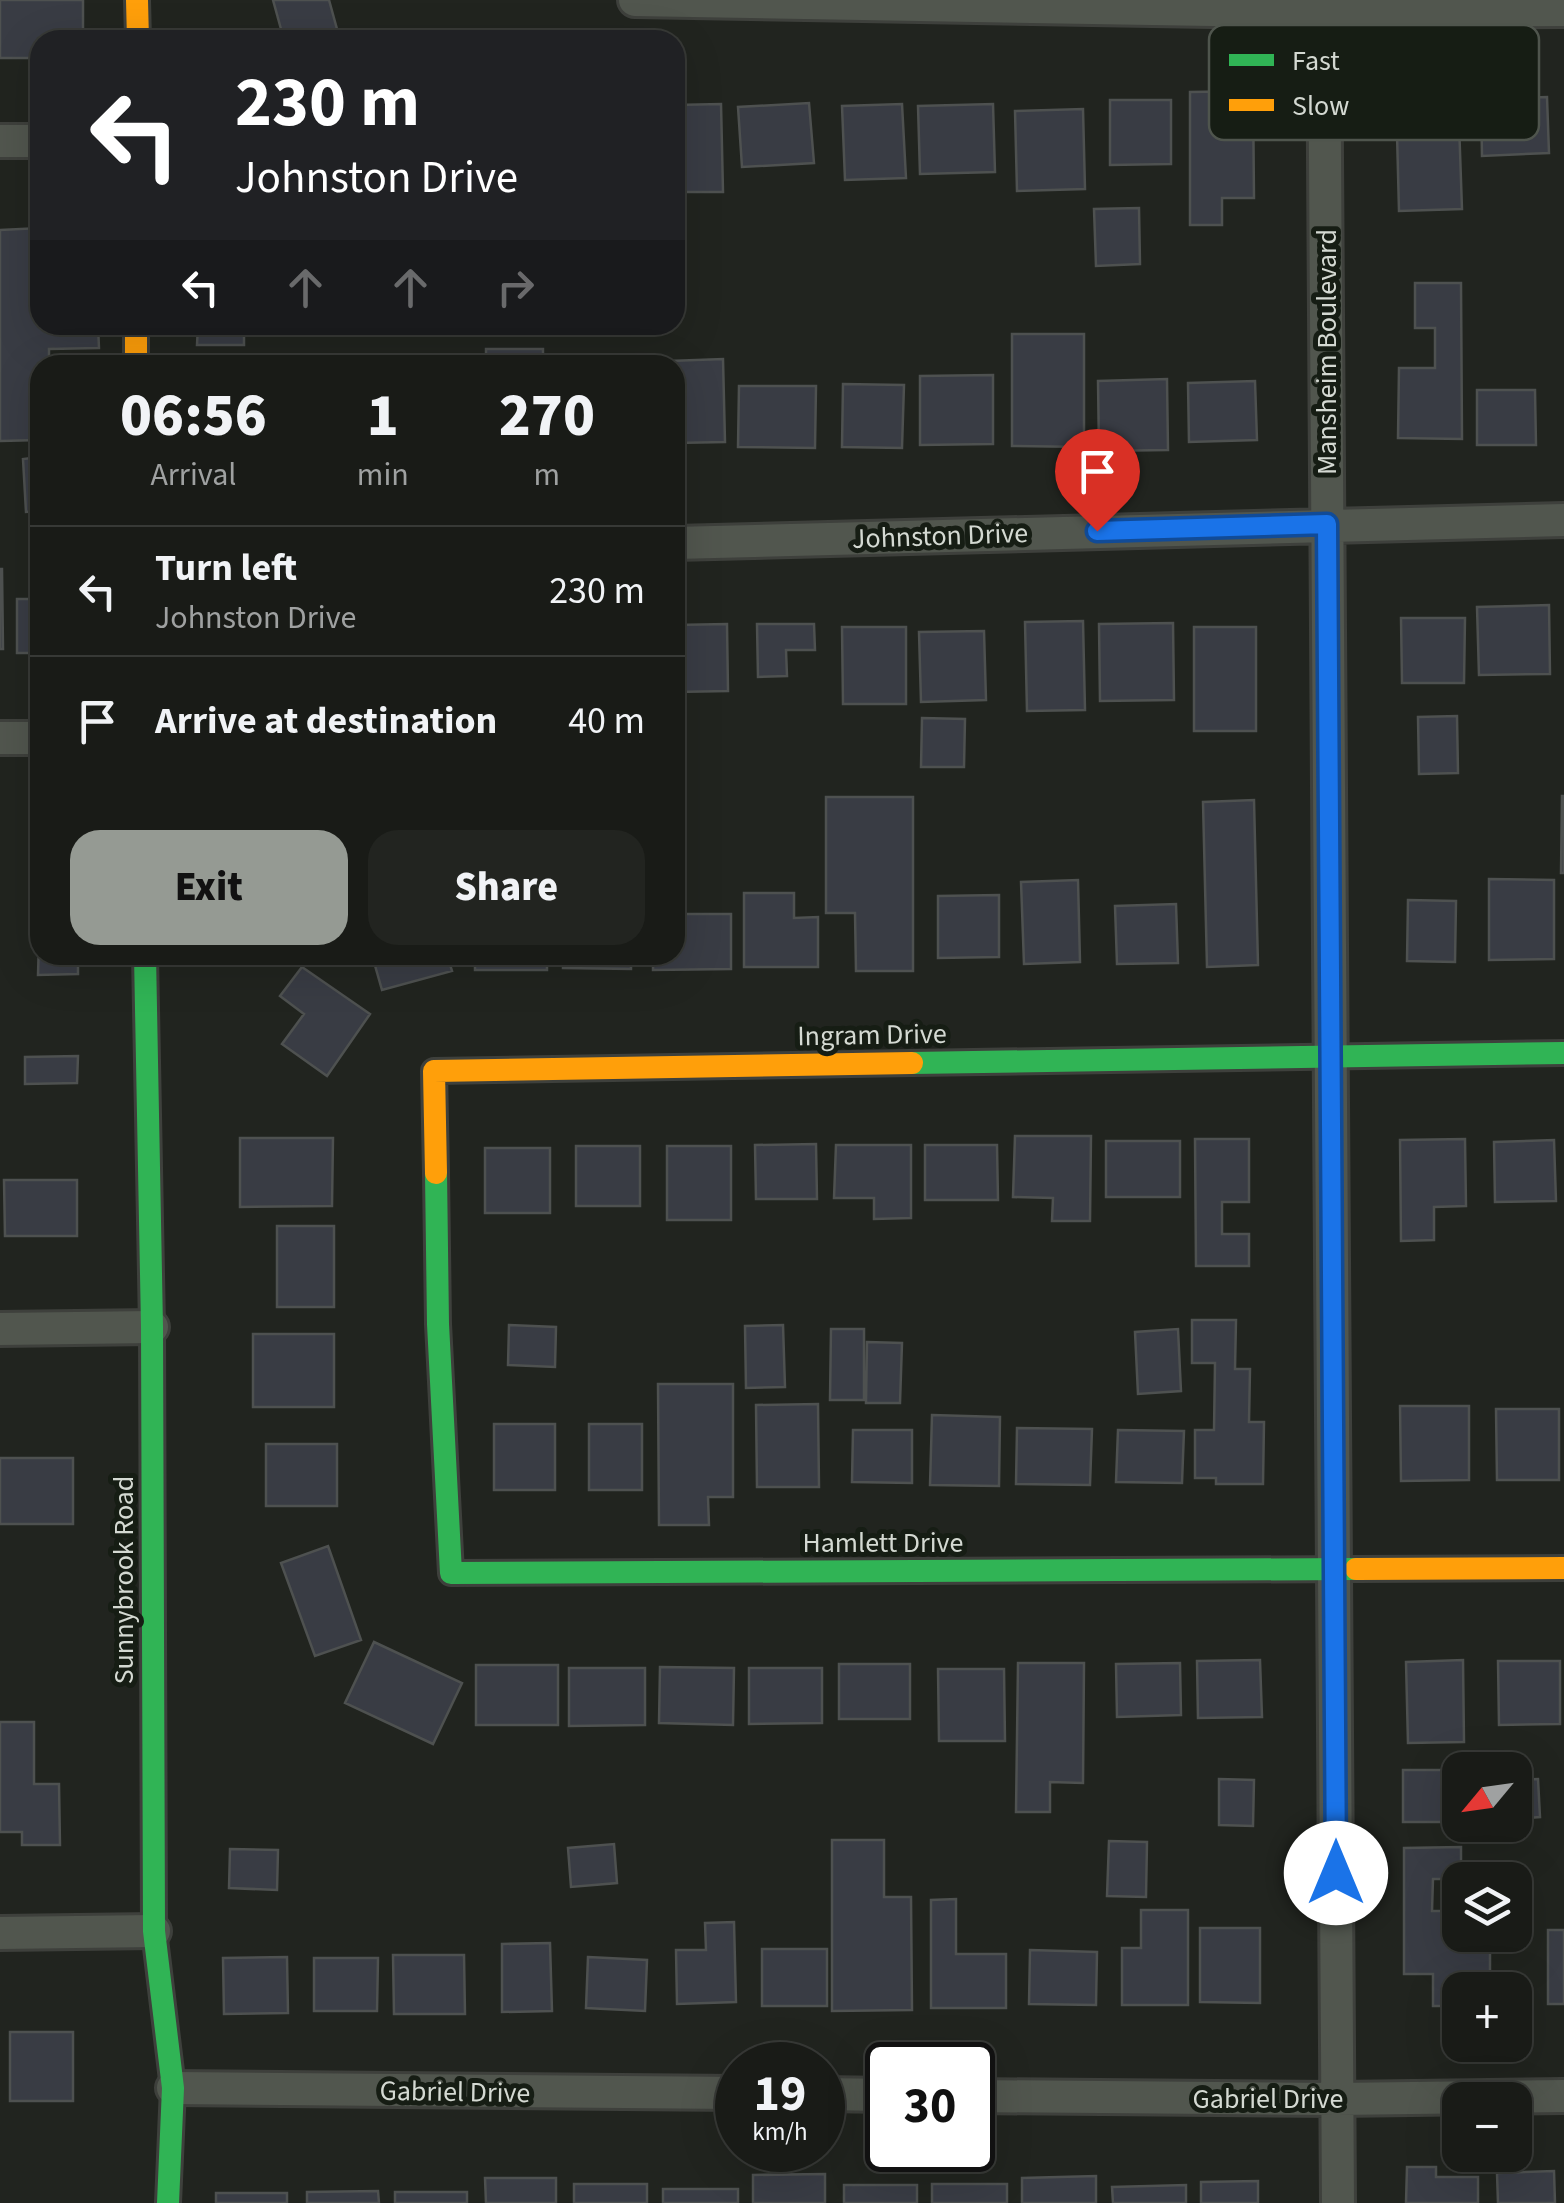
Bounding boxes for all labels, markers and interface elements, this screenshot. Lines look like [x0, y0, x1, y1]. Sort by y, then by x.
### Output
legend [1209, 25, 1539, 140]
text: Fast [1292, 41, 1340, 81]
text: 230 m [235, 53, 420, 153]
icon: left [70, 70, 200, 200]
text: Slow [1292, 86, 1349, 126]
text: Johnston Drive [235, 146, 518, 210]
street label: Mansheim Boulevard [1307, 229, 1347, 475]
icon: left [173, 260, 228, 315]
icon: ahead [278, 260, 333, 315]
icon: ahead [383, 260, 438, 315]
icon: right [488, 260, 543, 315]
text: 06:56 [120, 374, 267, 459]
text: 1 [367, 374, 399, 459]
text: 270 [499, 374, 595, 459]
pin [1055, 429, 1140, 532]
icon: arrive [1070, 444, 1125, 499]
text: Arrival [150, 452, 236, 498]
text: min [357, 452, 409, 498]
text: m [534, 452, 560, 498]
street label: Johnston Drive [851, 513, 1029, 559]
text: Turn left [155, 541, 297, 595]
icon: left [70, 564, 125, 619]
text: 230 m [549, 564, 645, 618]
text: Johnston Drive [155, 595, 356, 641]
icon: arrive [70, 694, 125, 749]
text: Arrive at destination [155, 694, 497, 748]
text: 40 m [568, 694, 645, 748]
button: Exit [70, 830, 348, 945]
button: Share [368, 830, 645, 945]
street label: Ingram Drive [797, 1014, 947, 1056]
street label: Sunnybrook Road [104, 1476, 144, 1684]
street label: Hamlett Drive [803, 1523, 963, 1563]
north arrow [1442, 1752, 1532, 1842]
map controls [1442, 1752, 1532, 2172]
position arrow [1284, 1821, 1388, 1925]
button: layers [1442, 1862, 1532, 1952]
button: + [1442, 1972, 1532, 2062]
speed limit sign: 30 [865, 2042, 995, 2172]
text: 19 [754, 2059, 806, 2130]
street label: Gabriel Drive [379, 2071, 531, 2113]
street label: Gabriel Drive [1193, 2079, 1343, 2119]
button: − [1442, 2082, 1532, 2172]
text: km/h [752, 2114, 808, 2150]

